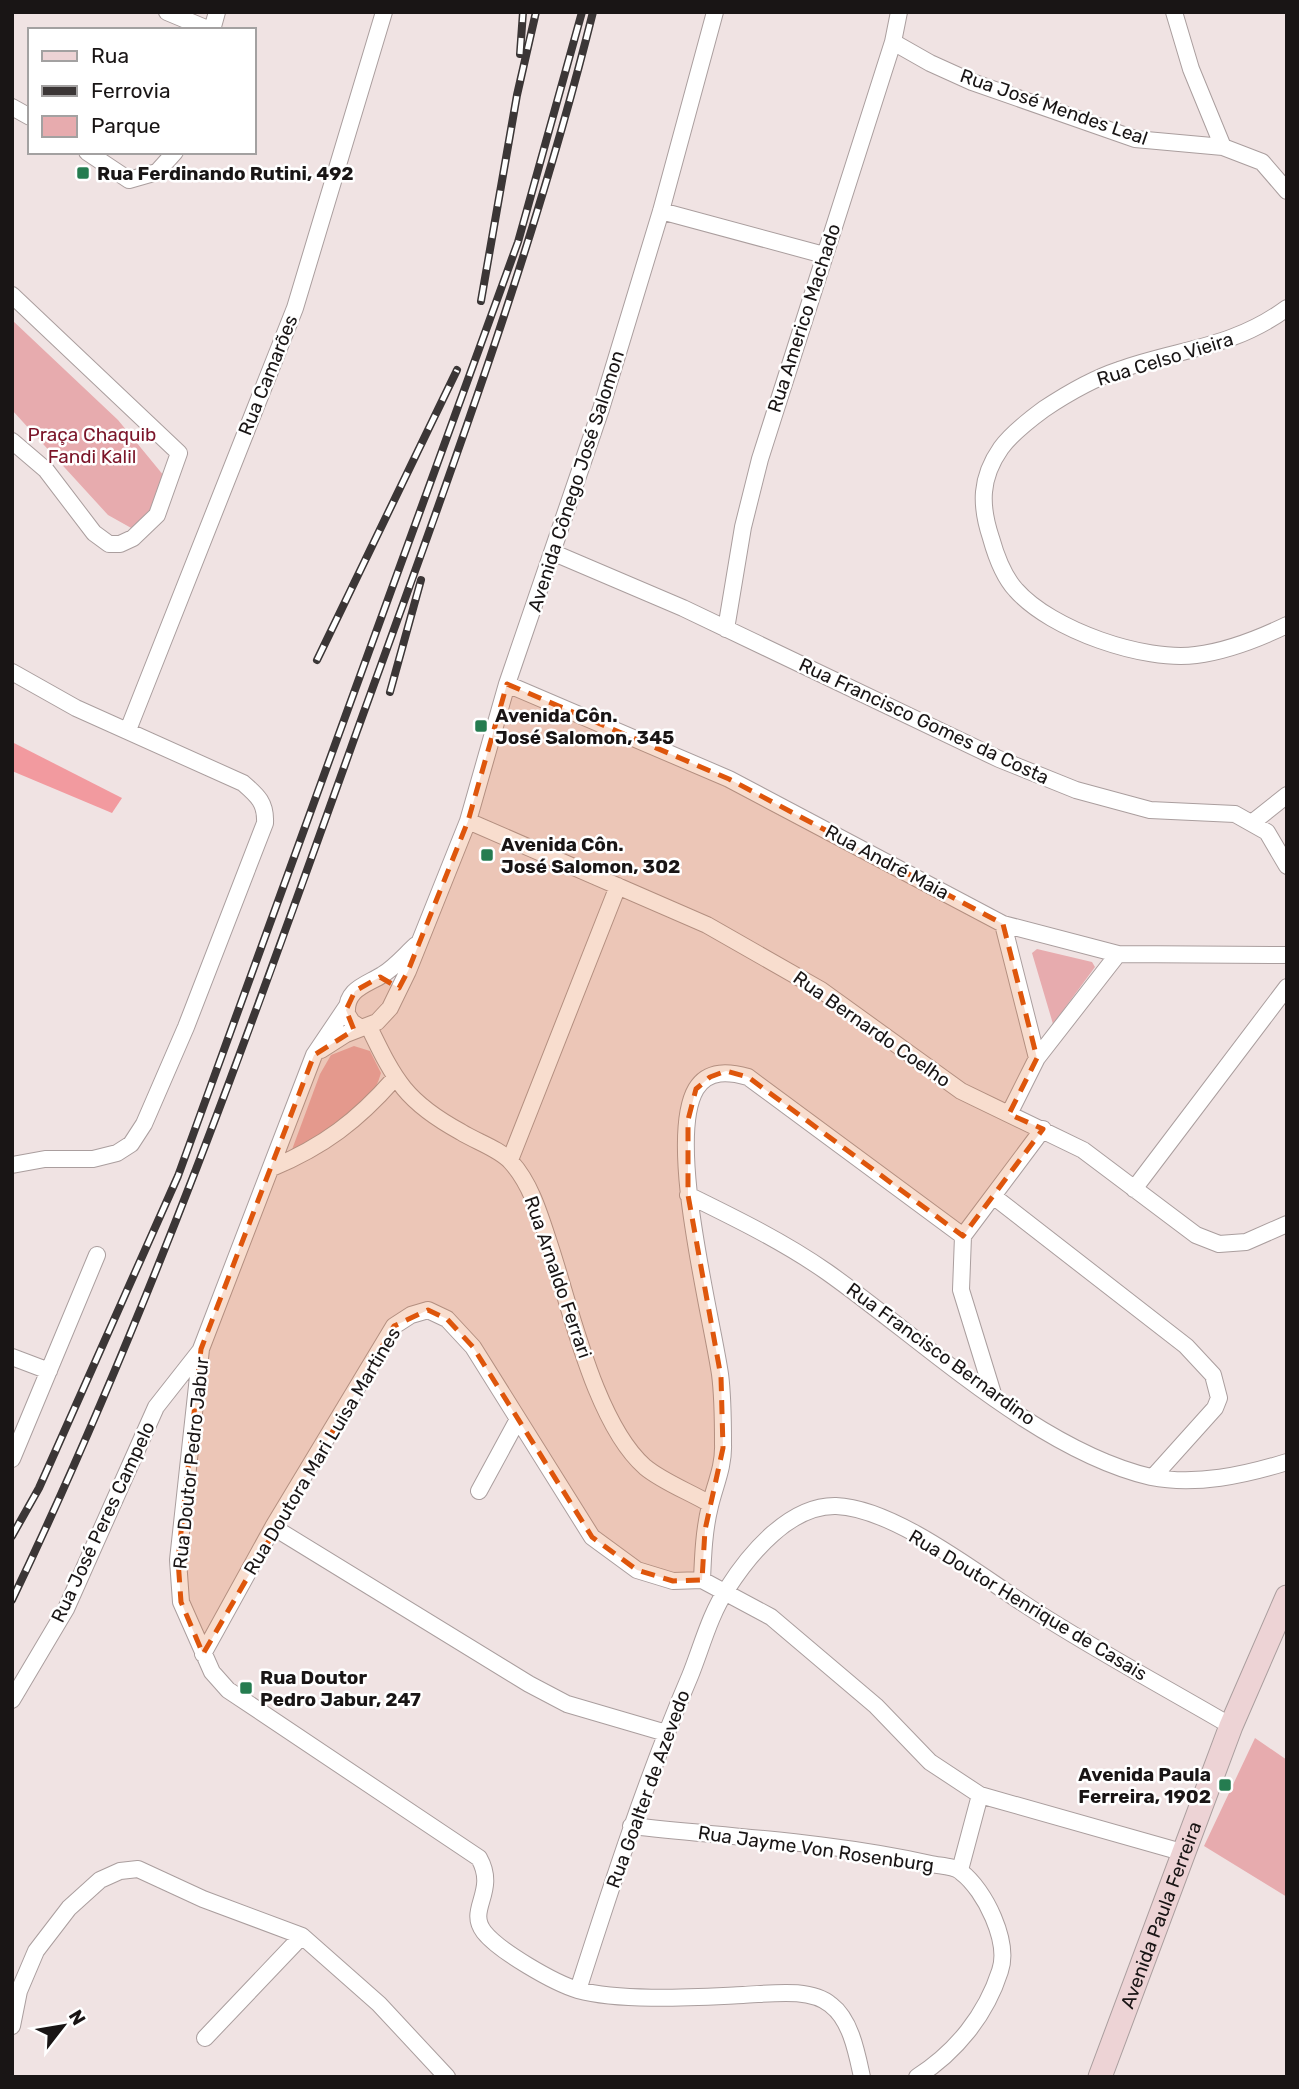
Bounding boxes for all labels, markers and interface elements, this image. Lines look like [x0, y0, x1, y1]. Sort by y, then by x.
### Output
legend [28, 28, 256, 154]
text: Rua [91, 43, 129, 68]
street label: Rua José Mendes Leal [957, 64, 1151, 150]
text: Ferrovia [91, 78, 171, 103]
text: Parque [91, 113, 161, 138]
place label: Rua Ferdinando Rutini, 492 [97, 162, 354, 185]
marker: Rua Ferdinando Rutini, 492 [75, 165, 91, 181]
street label: Rua Americo Machado [763, 221, 845, 415]
street label: Rua Camarões [233, 311, 303, 439]
street label: Rua Celso Vieira [1094, 327, 1236, 391]
street label: Avenida Cônego José Salomon [523, 348, 629, 614]
park label: Praça Chaquib Fandi Kalil [28, 423, 156, 468]
street label: Rua Francisco Gomes da Costa [795, 653, 1053, 789]
place label: Avenida Côn. José Salomon, 345 [495, 704, 674, 749]
marker: Avenida Côn. José Salomon, 345 [473, 718, 489, 734]
street label: Rua André Maia [821, 820, 953, 904]
place label: Avenida Côn. José Salomon, 302 [501, 833, 680, 878]
marker: Avenida Côn. José Salomon, 302 [479, 847, 495, 863]
street label: Rua Bernardo Coelho [789, 966, 955, 1092]
street label: Rua Arnaldo Ferrari [519, 1193, 597, 1361]
street label: Rua Francisco Bernardino [842, 1278, 1040, 1430]
street label: Rua Doutora Mari Luisa Martines [239, 1323, 405, 1579]
street label: Rua Doutor Pedro Jabur [168, 1355, 214, 1570]
street label: Rua José Peres Campelo [46, 1418, 160, 1626]
street label: Rua Doutor Henrique de Casais [905, 1525, 1151, 1685]
place label: Rua Doutor Pedro Jabur, 247 [260, 1666, 421, 1711]
marker: Rua Doutor Pedro Jabur, 247 [238, 1680, 254, 1696]
street label: Rua Goalter de Azevedo [601, 1687, 695, 1891]
place label: Avenida Paula Ferreira, 1902 [1078, 1763, 1211, 1808]
marker: Avenida Paula Ferreira, 1902 [1217, 1777, 1233, 1793]
street label: Avenida Paula Ferreira [1115, 1818, 1206, 2012]
street label: Rua Jayme Von Rosenburg [696, 1821, 936, 1877]
north arrow [28, 1991, 98, 2061]
text: N [64, 2006, 91, 2029]

